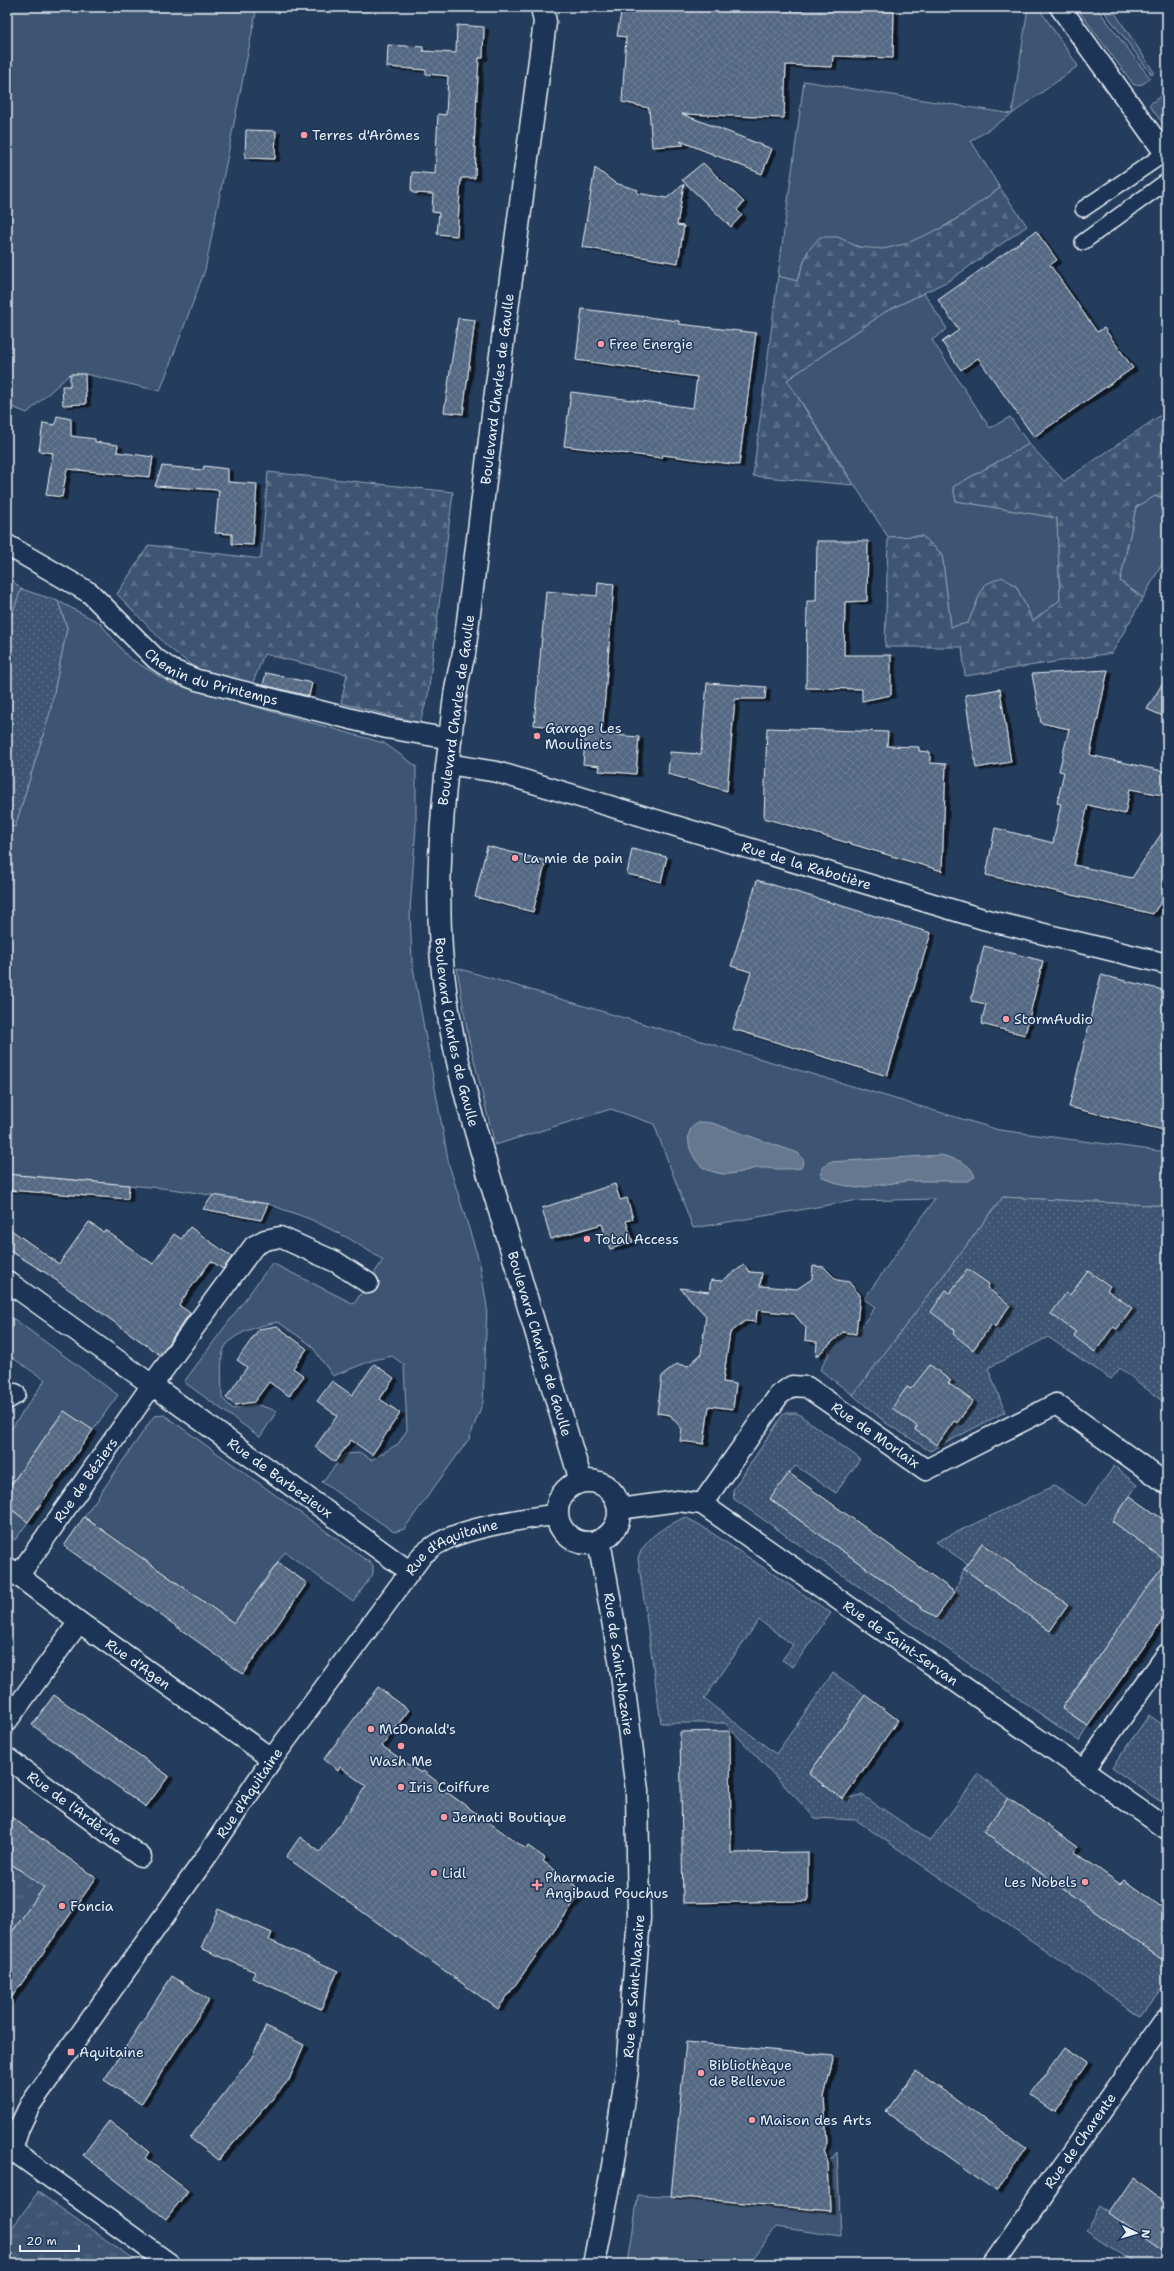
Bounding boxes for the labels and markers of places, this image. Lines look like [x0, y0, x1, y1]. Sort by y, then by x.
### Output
place label: Terres d'Arômes [312, 126, 420, 144]
marker: Terres d'Arômes [299, 130, 309, 140]
place label: Free Energie [609, 335, 693, 353]
marker: Free Energie [596, 339, 606, 349]
place label: Garage Les Moulinets [545, 719, 622, 753]
marker: Garage Les Moulinets [532, 731, 542, 741]
place label: La mie de pain [523, 849, 623, 867]
marker: La mie de pain [510, 853, 520, 863]
place label: StormAudio [1014, 1010, 1093, 1028]
marker: StormAudio [1001, 1014, 1011, 1024]
place label: Total Access [595, 1230, 679, 1248]
marker: Total Access [582, 1234, 592, 1244]
place label: McDonald's [379, 1720, 456, 1738]
marker: McDonald's [366, 1724, 376, 1734]
marker: Wash Me [396, 1741, 406, 1751]
place label: Wash Me [369, 1752, 433, 1770]
place label: Iris Coiffure [409, 1778, 490, 1796]
marker: Iris Coiffure [396, 1782, 406, 1792]
place label: Jennati Boutique [452, 1808, 567, 1826]
marker: Jennati Boutique [439, 1812, 449, 1822]
place label: Lidl [442, 1864, 467, 1882]
marker: Lidl [429, 1868, 439, 1878]
place label: Pharmacie Angibaud Pouchus [545, 1868, 669, 1902]
place label: Les Nobels [1004, 1873, 1077, 1891]
marker: Les Nobels [1080, 1877, 1090, 1887]
marker: Pharmacie Angibaud Pouchus [532, 1880, 542, 1890]
place label: Foncia [70, 1897, 114, 1915]
marker: Foncia [57, 1901, 67, 1911]
place label: Aquitaine [79, 2043, 144, 2061]
marker: Aquitaine [66, 2047, 76, 2057]
place label: Bibliothèque de Bellevue [709, 2056, 792, 2090]
marker: Bibliothèque de Bellevue [696, 2068, 706, 2078]
place label: Maison des Arts [760, 2111, 872, 2129]
marker: Maison des Arts [747, 2115, 757, 2125]

